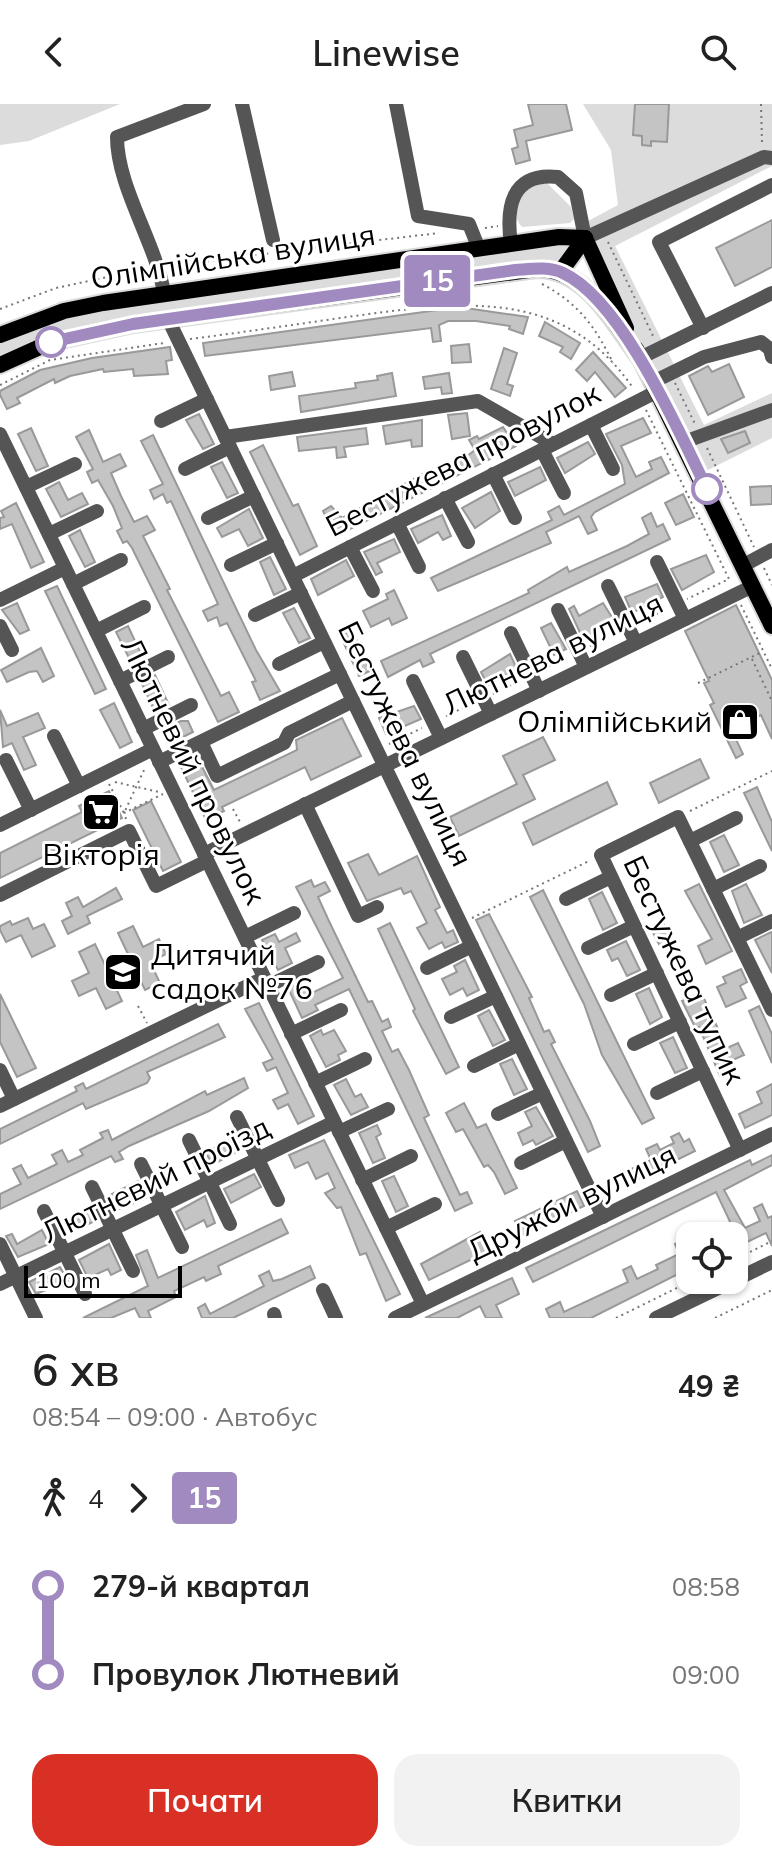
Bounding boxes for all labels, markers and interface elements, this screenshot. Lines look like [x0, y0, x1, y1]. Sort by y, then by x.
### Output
icon: back [32, 30, 76, 74]
text: Linewise [312, 30, 460, 75]
icon: search [696, 30, 740, 74]
street label: Олімпійська вулиця [88, 215, 378, 297]
line badge: 15 [401, 255, 473, 307]
text: 15 [420, 263, 454, 298]
unlabelled marker [36, 327, 66, 357]
street label: Бестужева провулок [319, 373, 607, 545]
unlabelled marker [692, 474, 722, 504]
street label: Лютнева вулиця [436, 583, 669, 723]
street label: Бестужева вулиця [330, 615, 482, 872]
street label: Лютневий провулок [113, 631, 275, 911]
shop icon: Олімпійський [719, 701, 761, 743]
place label: Олімпійський [517, 702, 712, 740]
supermarket icon: Вікторія [80, 791, 122, 833]
place label: Вікторія [42, 835, 160, 873]
street label: Бестужева тупик [615, 849, 755, 1091]
place label: Дитячий садок №76 [151, 935, 313, 1007]
school or university icon: Дитячий садок №76 [102, 951, 144, 993]
street label: Лютневий проїзд [35, 1107, 276, 1251]
street label: Дружби вулиця [461, 1135, 682, 1269]
map controls [676, 1222, 748, 1294]
button: locate [676, 1222, 748, 1294]
scale bar [24, 1262, 182, 1298]
text: 100 m [36, 1266, 101, 1294]
text: 6 хв [32, 1342, 119, 1397]
text: 49 ₴ [678, 1367, 740, 1405]
text: 08:54 – 09:00 · Автобус [32, 1400, 318, 1433]
icon: walk [32, 1476, 76, 1520]
icon: forward [116, 1476, 160, 1520]
text: 15 [188, 1480, 221, 1515]
text: 4 [88, 1482, 104, 1515]
text: 279-й квартал [92, 1567, 310, 1605]
text: 08:58 [672, 1570, 740, 1603]
text: Провулок Лютневий [92, 1655, 400, 1693]
text: 09:00 [672, 1658, 740, 1691]
button: Почати [32, 1754, 378, 1846]
button: Квитки [394, 1754, 740, 1846]

